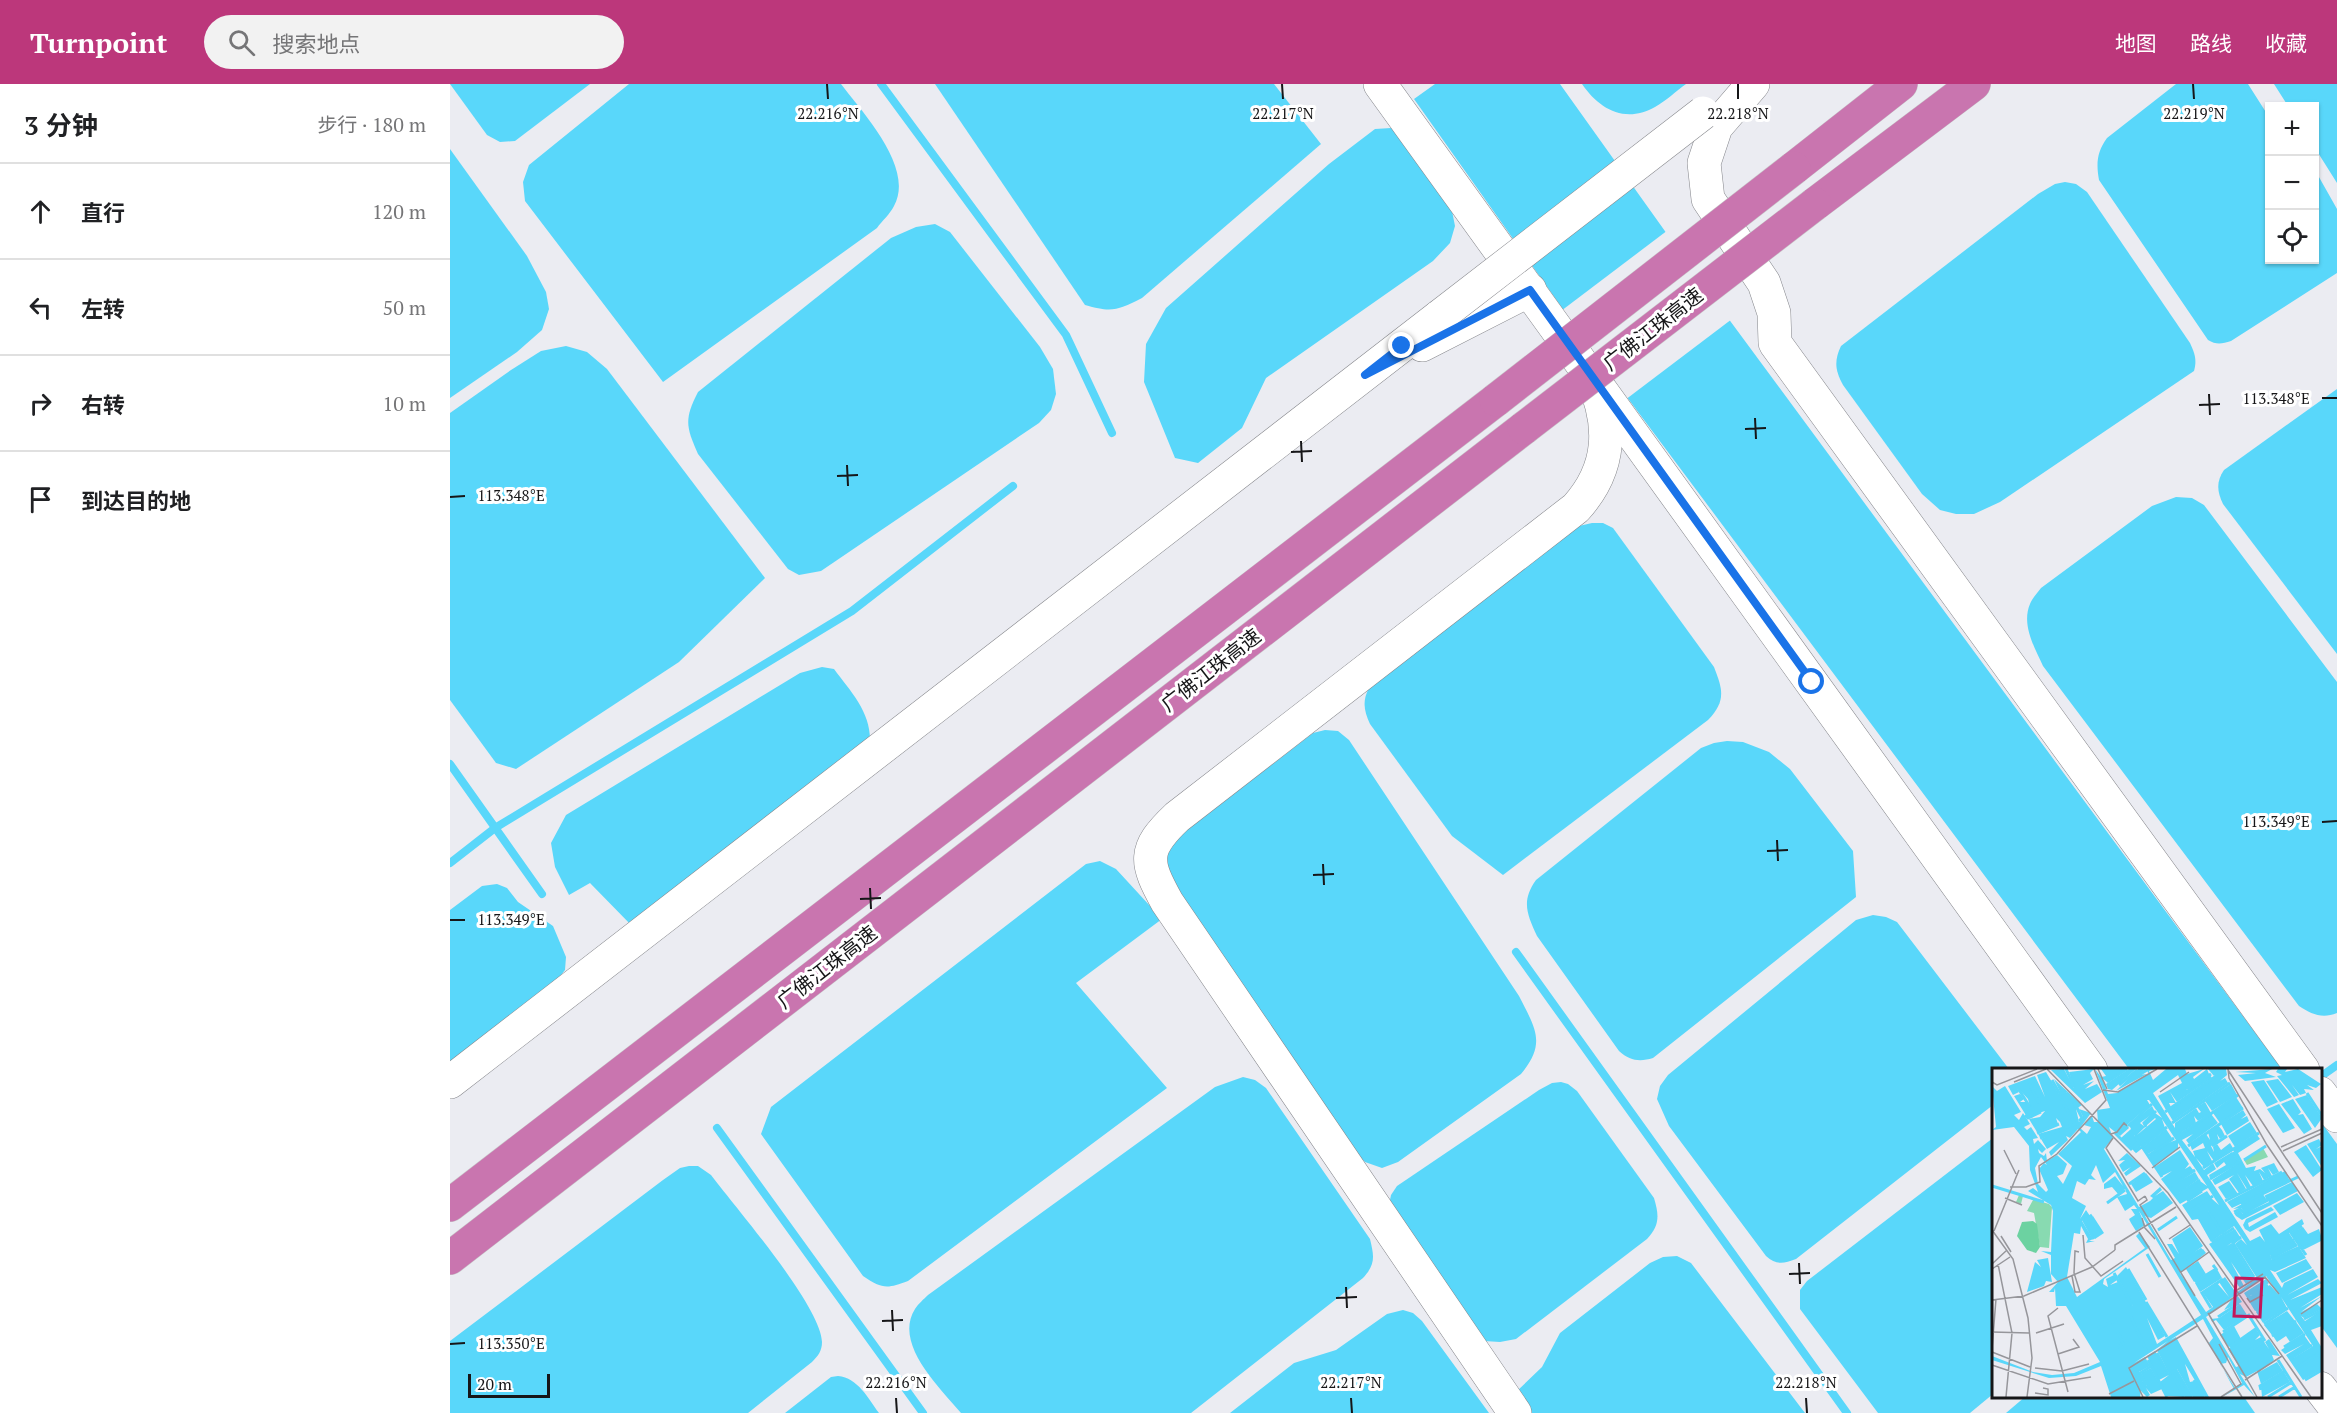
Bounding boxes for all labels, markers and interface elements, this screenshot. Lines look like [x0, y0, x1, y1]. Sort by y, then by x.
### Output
search box [204, 15, 624, 69]
text: Turnpoint [30, 24, 168, 61]
icon: search [225, 26, 258, 59]
text: 搜索地点 [273, 29, 361, 58]
text: 地图 [2115, 29, 2157, 57]
text: 路线 [2190, 29, 2232, 57]
text: 收藏 [2265, 29, 2307, 57]
map controls [2265, 102, 2319, 264]
button: + [2265, 102, 2319, 156]
text: 22.216°N [797, 103, 859, 123]
text: 22.217°N [1252, 103, 1314, 123]
text: 22.218°N [1707, 103, 1769, 123]
text: 22.219°N [2163, 103, 2225, 123]
text: 3 分钟 [24, 108, 98, 142]
text: 步行 · 180 m [317, 111, 426, 138]
button: − [2265, 156, 2319, 210]
icon: ahead [24, 195, 57, 228]
text: 直行 [81, 198, 125, 227]
text: 120 m [372, 198, 426, 225]
button: locate [2265, 210, 2319, 264]
street label: 广佛江珠高速 [1597, 281, 1708, 376]
icon: left [24, 291, 57, 324]
text: 左转 [81, 294, 125, 323]
text: 50 m [383, 294, 426, 321]
route end [1388, 332, 1414, 358]
icon: right [24, 387, 57, 420]
text: 113.348°E [2242, 388, 2310, 408]
text: 右转 [81, 390, 125, 419]
text: 10 m [383, 390, 426, 417]
icon: arrive [24, 483, 57, 516]
text: 113.348°E [477, 485, 545, 505]
text: 到达目的地 [81, 486, 191, 515]
street label: 广佛江珠高速 [1155, 622, 1266, 717]
route start [1798, 668, 1824, 694]
text: 113.349°E [2242, 811, 2310, 831]
text: 113.349°E [477, 909, 545, 929]
street label: 广佛江珠高速 [771, 919, 882, 1014]
inset map [1992, 1068, 2322, 1398]
text: 113.350°E [477, 1333, 545, 1353]
scale bar [468, 1371, 550, 1398]
text: 22.216°N [865, 1372, 927, 1392]
text: 22.217°N [1320, 1372, 1382, 1392]
text: 22.218°N [1775, 1372, 1837, 1392]
text: 20 m [477, 1373, 512, 1395]

